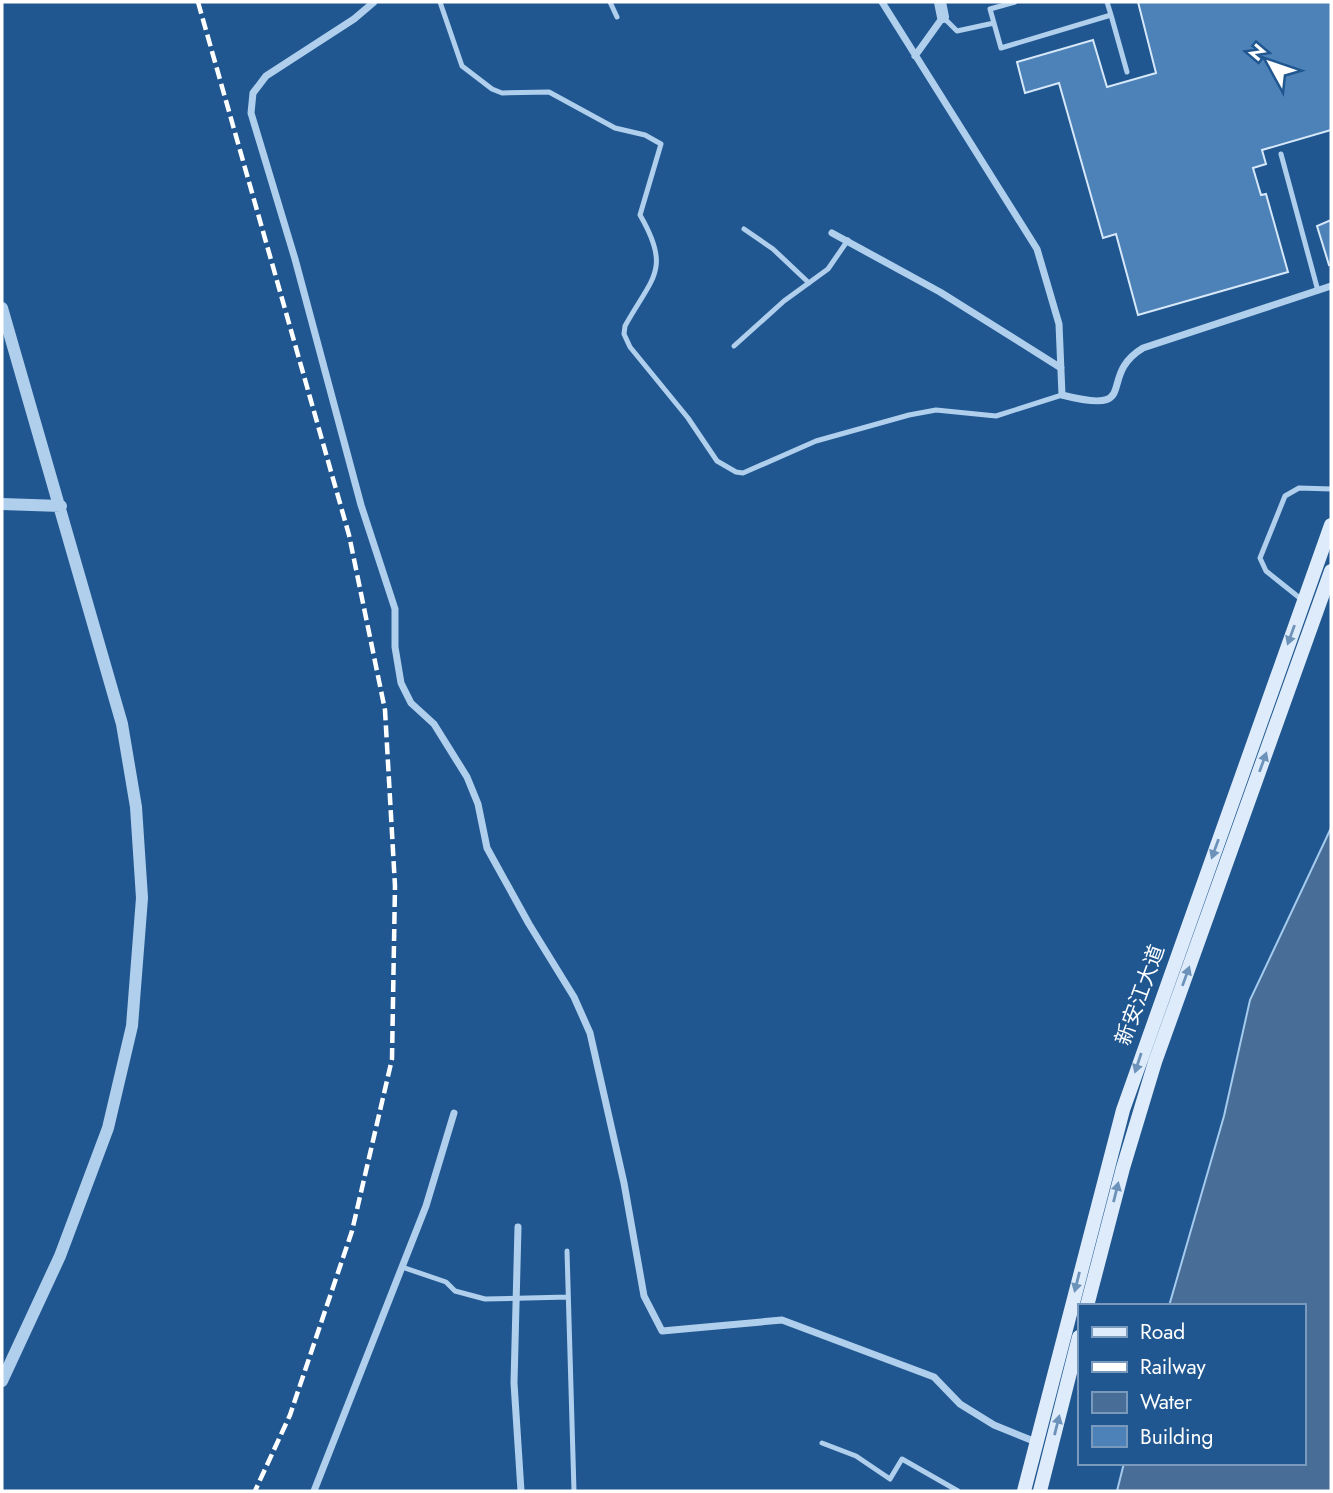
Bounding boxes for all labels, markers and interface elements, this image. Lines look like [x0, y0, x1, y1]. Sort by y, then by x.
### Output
north arrow [1235, 28, 1305, 98]
text: N [1242, 38, 1273, 67]
one-way arrow [1285, 624, 1296, 645]
one-way arrow [1258, 751, 1269, 772]
one-way arrow [1209, 839, 1220, 860]
street label: 新安江大道 [1108, 941, 1172, 1049]
one-way arrow [1181, 965, 1192, 986]
one-way arrow [1132, 1053, 1142, 1074]
one-way arrow [1111, 1181, 1122, 1203]
one-way arrow [1071, 1272, 1082, 1294]
legend [1078, 1304, 1305, 1465]
text: Road [1140, 1317, 1185, 1347]
text: Railway [1140, 1352, 1206, 1382]
text: Water [1140, 1387, 1193, 1417]
one-way arrow [1052, 1414, 1063, 1436]
text: Building [1140, 1422, 1213, 1452]

